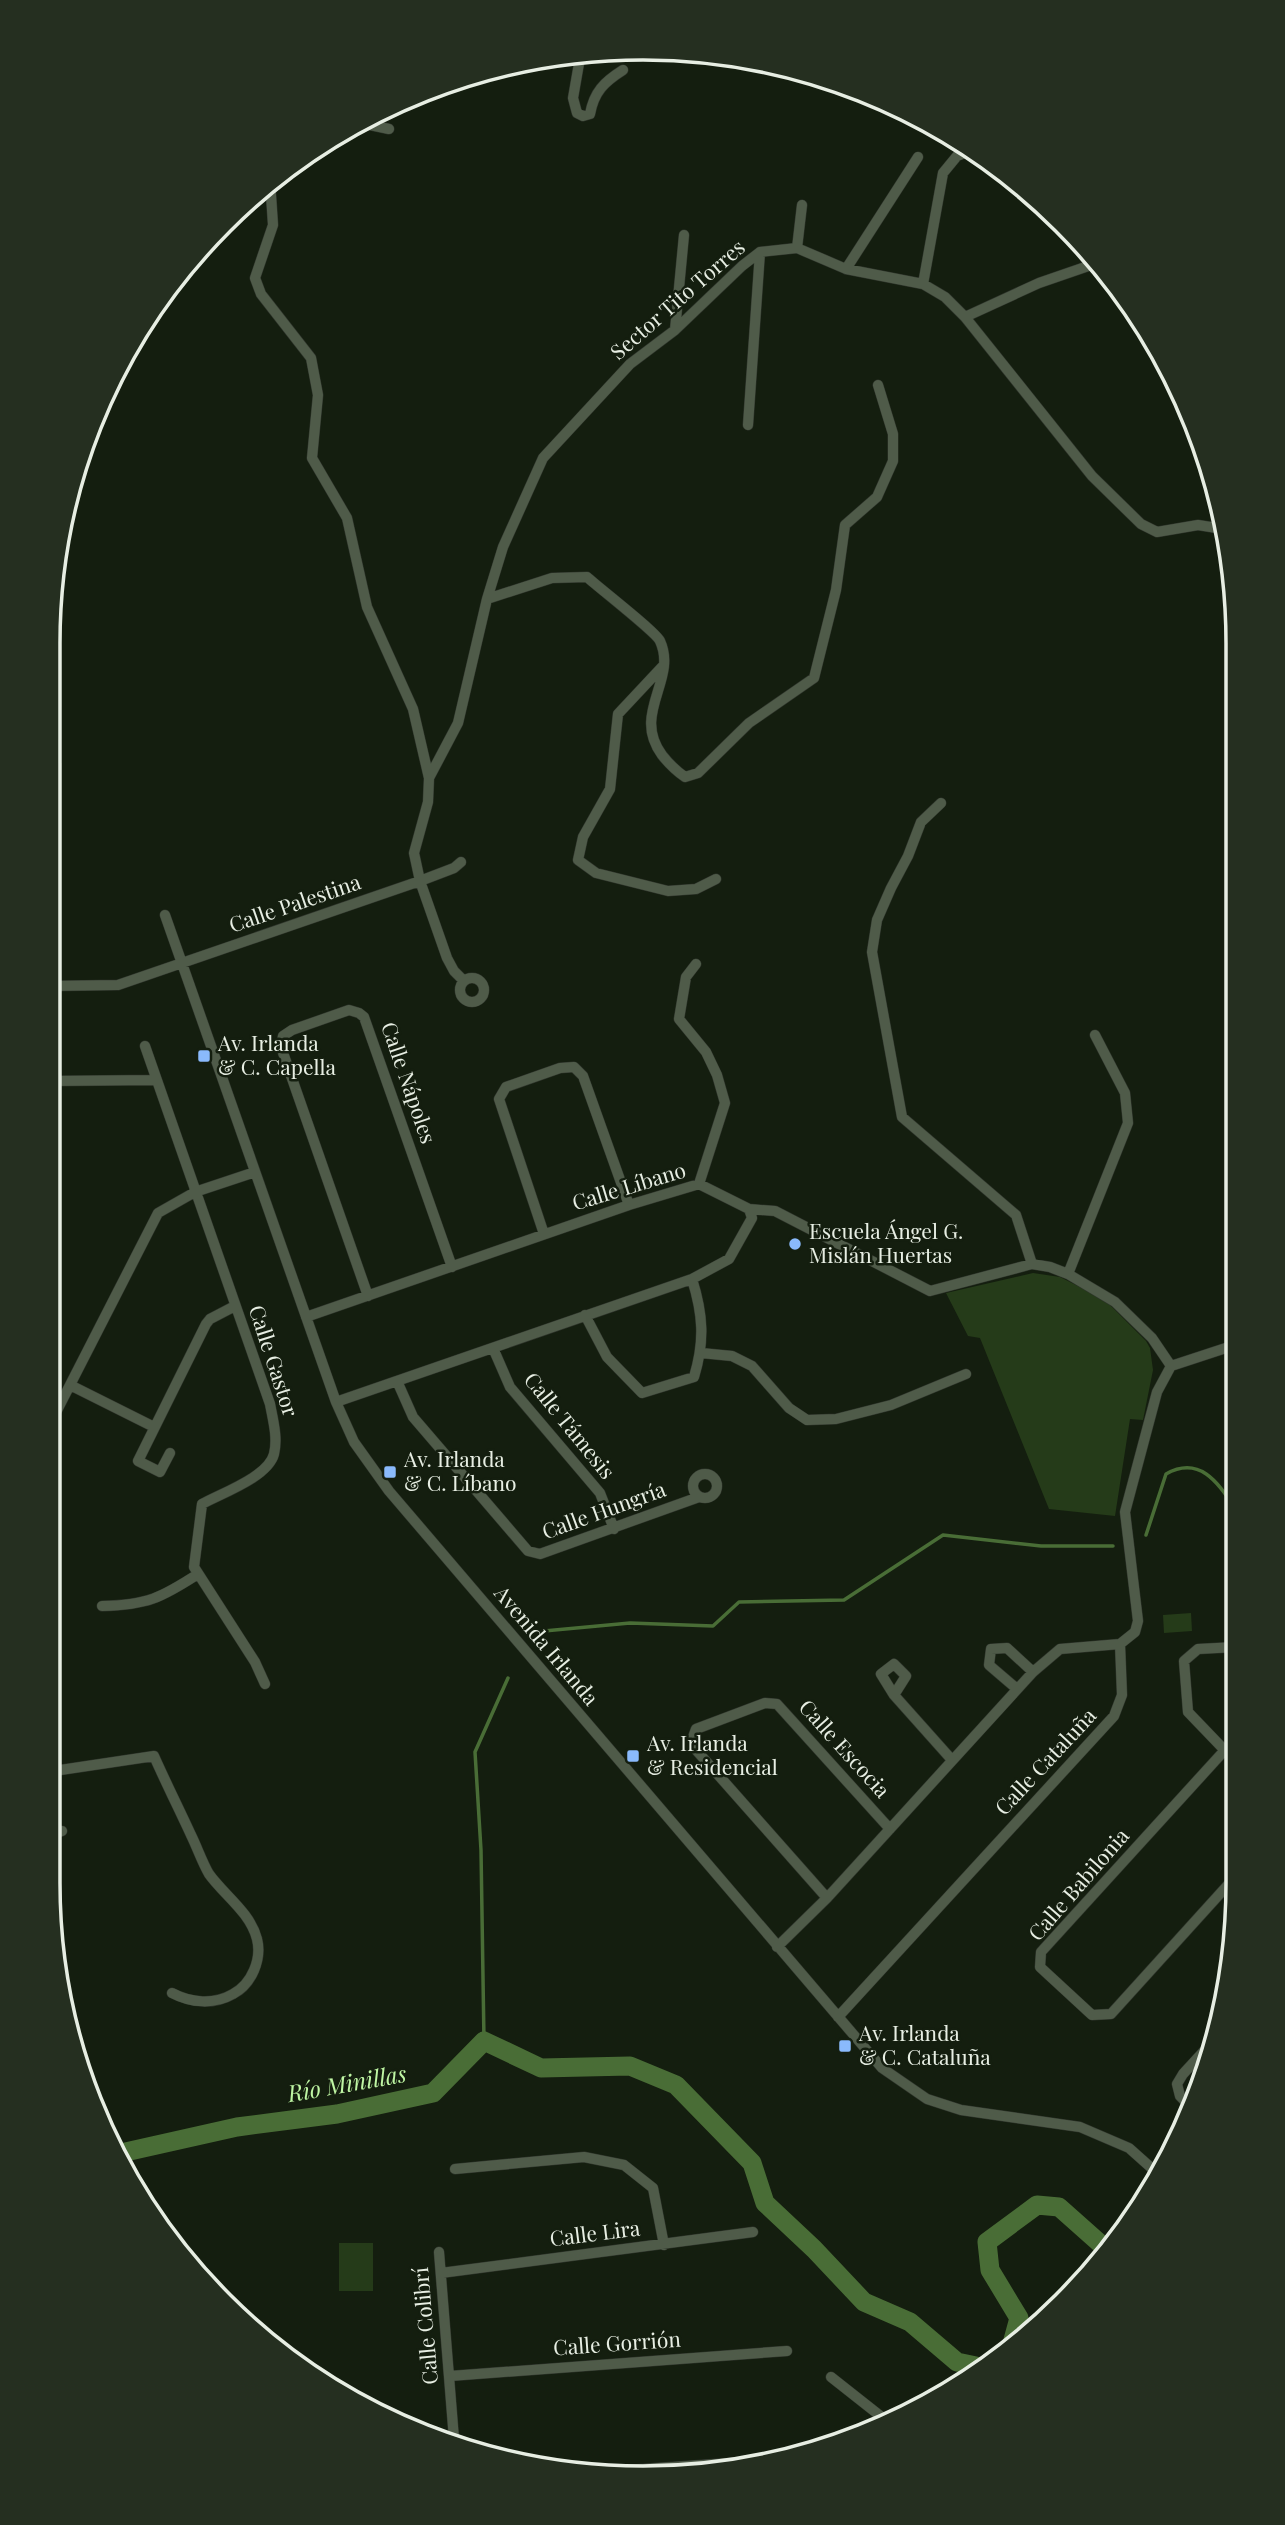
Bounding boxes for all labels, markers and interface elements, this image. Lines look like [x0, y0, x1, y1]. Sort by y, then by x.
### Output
street label: Sector Tito Torres [604, 232, 750, 365]
street label: Calle Palestina [225, 866, 364, 938]
street label: Calle Nápoles [376, 1018, 444, 1147]
place label: Av. Irlanda & C. Capella [217, 1028, 337, 1080]
marker: Av. Irlanda & C. Capella [196, 1048, 212, 1064]
street label: Calle Líbano [568, 1155, 689, 1216]
place label: Escuela Ángel G. Mislán Huertas [809, 1216, 963, 1268]
marker: Escuela Ángel G. Mislán Huertas [787, 1236, 803, 1252]
street label: Calle Gastor [244, 1301, 306, 1420]
street label: Calle Támesis [519, 1366, 622, 1484]
place label: Av. Irlanda & C. Líbano [403, 1444, 517, 1496]
marker: Av. Irlanda & C. Líbano [382, 1464, 398, 1480]
street label: Calle Hungría [538, 1474, 670, 1544]
street label: Avenida Irlanda [489, 1578, 606, 1711]
street label: Calle Escocia [794, 1692, 897, 1803]
street label: Calle Cataluña [988, 1701, 1102, 1820]
place label: Av. Irlanda & Residencial [646, 1728, 778, 1780]
marker: Av. Irlanda & Residencial [625, 1748, 641, 1764]
street label: Calle Babilonia [1021, 1821, 1135, 1946]
place label: Av. Irlanda & C. Cataluña [858, 2018, 991, 2070]
marker: Av. Irlanda & C. Cataluña [837, 2038, 853, 2054]
water label: Río Minillas [284, 2057, 409, 2108]
street label: Calle Lira [548, 2213, 642, 2251]
street label: Calle Colibrí [405, 2266, 443, 2386]
street label: Calle Gorrión [552, 2324, 682, 2360]

